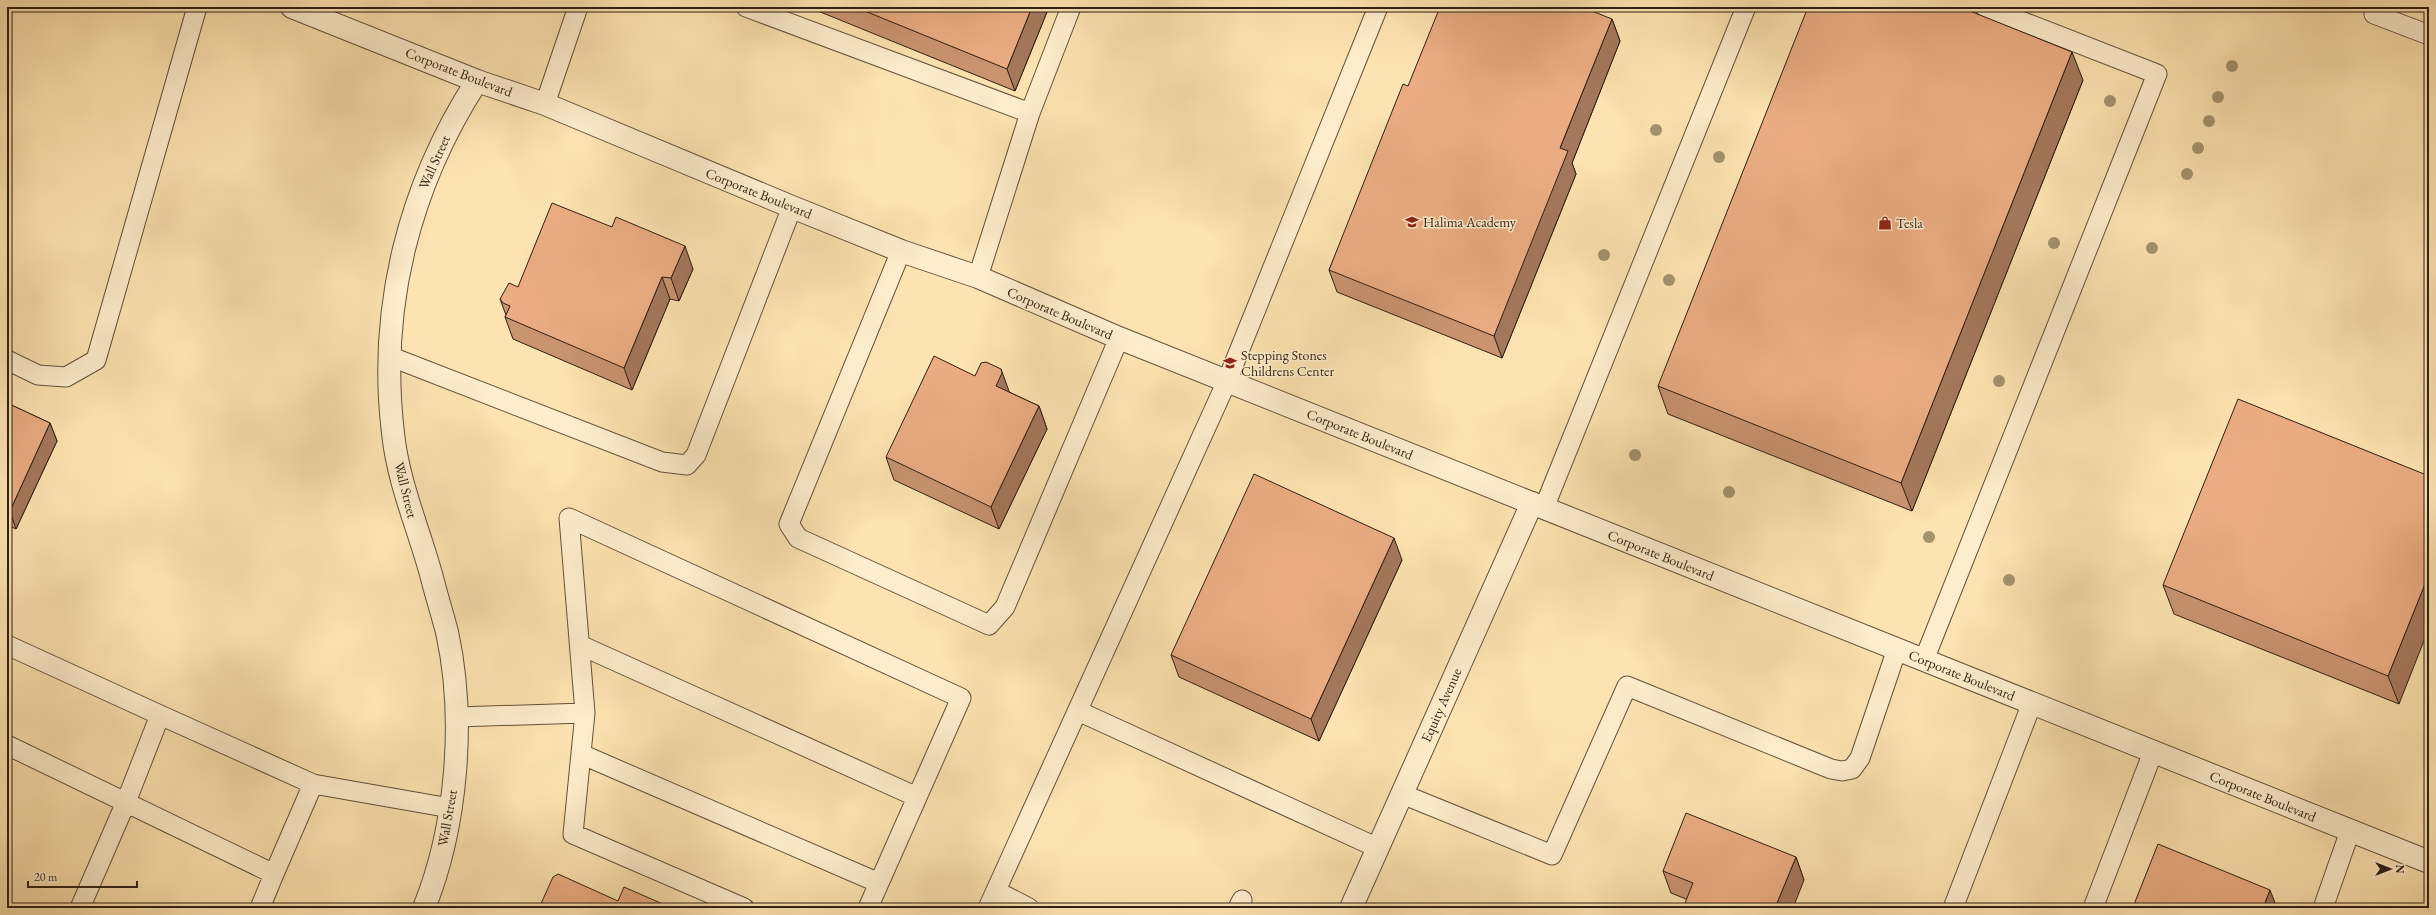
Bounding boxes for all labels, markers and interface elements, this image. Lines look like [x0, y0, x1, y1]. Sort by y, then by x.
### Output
street label: Corporate Boulevard [403, 43, 516, 101]
street label: Wall Street [414, 132, 454, 192]
street label: Corporate Boulevard [703, 163, 816, 223]
place label: Halima Academy [1423, 213, 1517, 231]
school or university icon: Halima Academy [1404, 214, 1420, 230]
place label: Tesla [1896, 214, 1923, 232]
shop icon: Tesla [1877, 215, 1893, 231]
street label: Corporate Boulevard [1004, 283, 1116, 344]
place label: Stepping Stones Childrens Center [1241, 346, 1335, 380]
school or university icon: Stepping Stones Childrens Center [1222, 355, 1238, 371]
street label: Corporate Boulevard [1304, 404, 1417, 464]
street label: Wall Street [390, 460, 422, 521]
street label: Corporate Boulevard [1605, 525, 1718, 585]
street label: Corporate Boulevard [1906, 645, 2019, 705]
street label: Equity Avenue [1417, 665, 1466, 745]
street label: Corporate Boulevard [2207, 766, 2320, 826]
street label: Wall Street [433, 788, 461, 848]
north arrow [2370, 849, 2410, 889]
scale bar [28, 863, 137, 889]
text: N [2393, 865, 2407, 874]
text: 20 m [34, 869, 58, 885]

